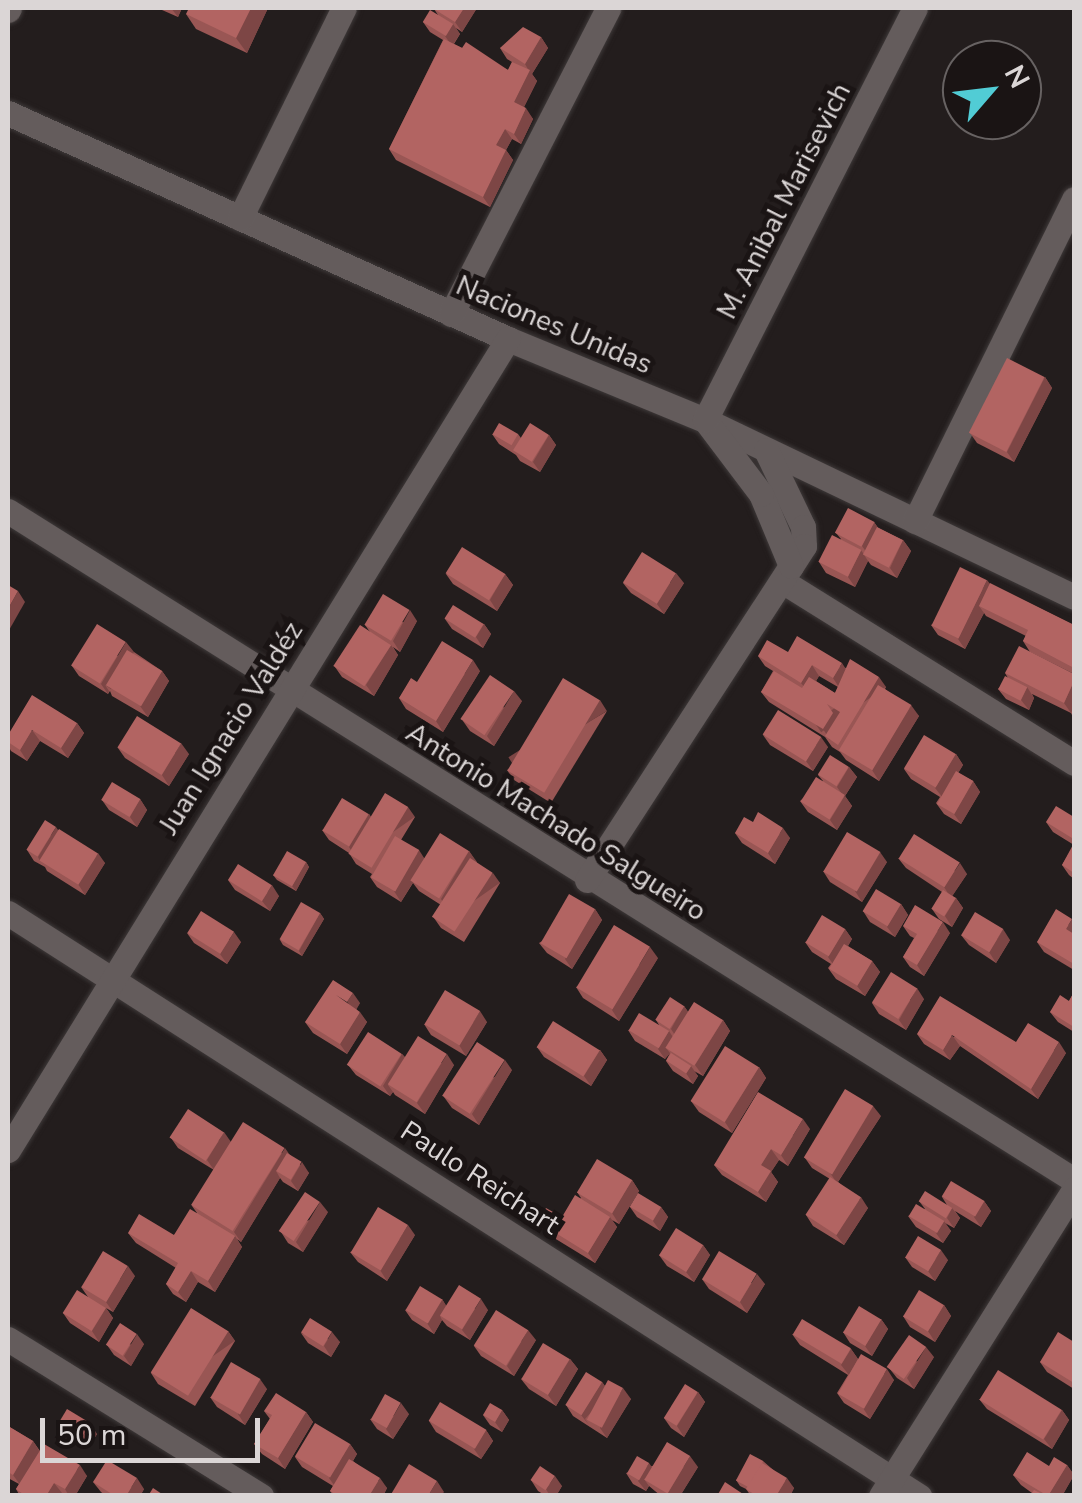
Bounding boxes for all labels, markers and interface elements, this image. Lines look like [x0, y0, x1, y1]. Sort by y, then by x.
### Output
north arrow [942, 40, 1042, 140]
text: N [995, 59, 1038, 95]
street label: M. Anibal Marisevich [710, 77, 858, 325]
street label: Naciones Unidas [451, 269, 657, 381]
street label: Juan Ignacio Valdéz [152, 616, 310, 840]
street label: Antonio Machado Salgueiro [400, 716, 712, 928]
street label: Paulo Reichart [394, 1114, 566, 1242]
scale bar [45, 1398, 265, 1460]
text: 50 m [57, 1415, 126, 1456]

